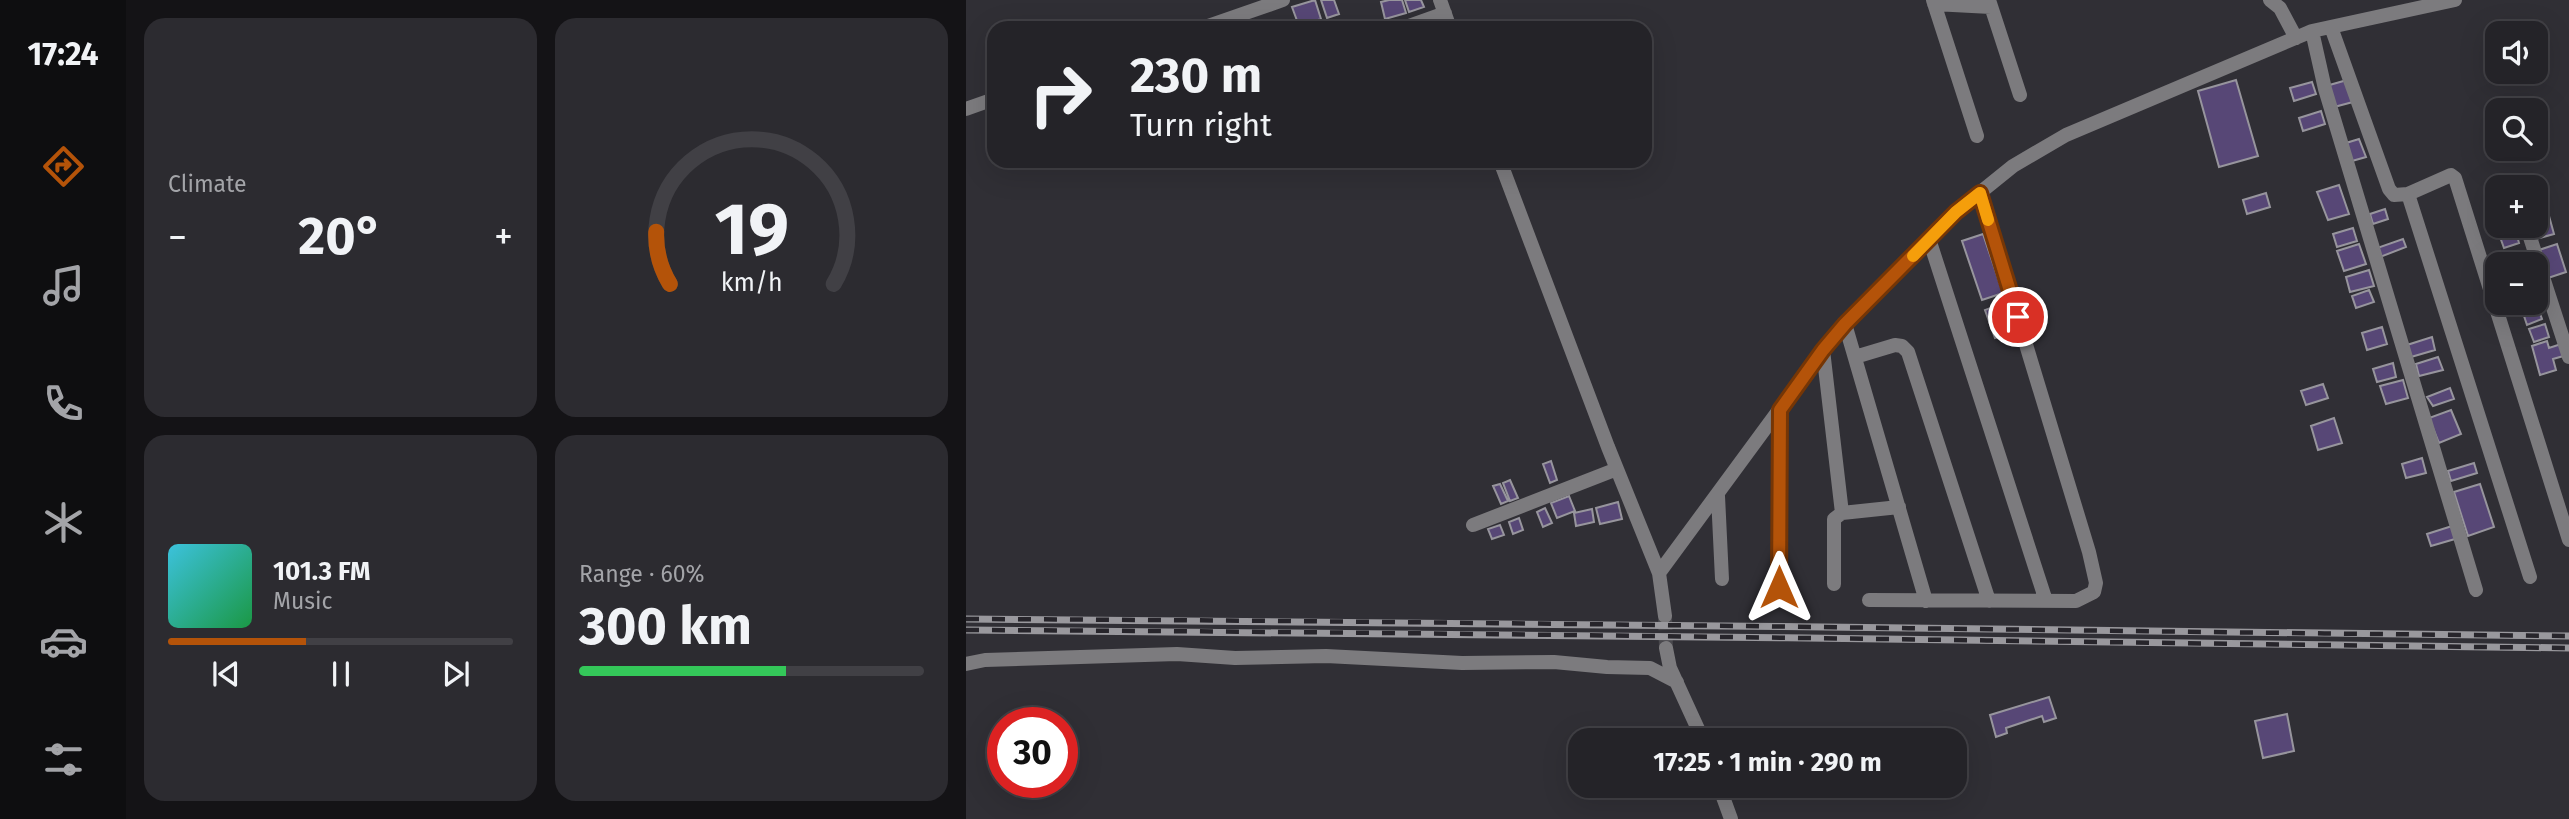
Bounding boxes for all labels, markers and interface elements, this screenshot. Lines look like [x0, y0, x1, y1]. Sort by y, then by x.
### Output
map controls [2485, 21, 2548, 315]
button: sound [2485, 21, 2548, 84]
text: 17:24 [27, 35, 99, 73]
text: 230 m [1130, 46, 1262, 105]
icon: right [1015, 49, 1106, 140]
button: search [2485, 98, 2548, 161]
text: Turn right [1130, 106, 1272, 144]
icon: directions [39, 142, 88, 191]
text: Climate [168, 170, 247, 198]
button: + [2485, 175, 2548, 238]
text: 19 [714, 186, 789, 273]
text: 20° [298, 205, 383, 268]
text: − [168, 214, 187, 260]
text: + [494, 214, 513, 260]
button: − [2485, 252, 2548, 315]
icon: music [39, 261, 88, 310]
text: km/h [721, 267, 782, 297]
pin [1988, 287, 2048, 347]
icon: arrive [1999, 298, 2037, 336]
icon: phone [39, 379, 88, 428]
icon: climate [39, 498, 88, 547]
position arrow [1742, 550, 1816, 624]
text: 101.3 FM [273, 556, 371, 587]
text: Range · 60% [579, 560, 705, 588]
text: Music [273, 587, 333, 615]
text: 300 km [579, 595, 752, 658]
icon: car [39, 617, 88, 666]
icon: previous [207, 655, 245, 693]
icon: pause [322, 655, 360, 693]
icon: next [437, 655, 475, 693]
speed limit sign: 30 [987, 707, 1078, 798]
icon: filters [39, 735, 88, 784]
text: 17:25 · 1 min · 290 m [1653, 747, 1882, 778]

